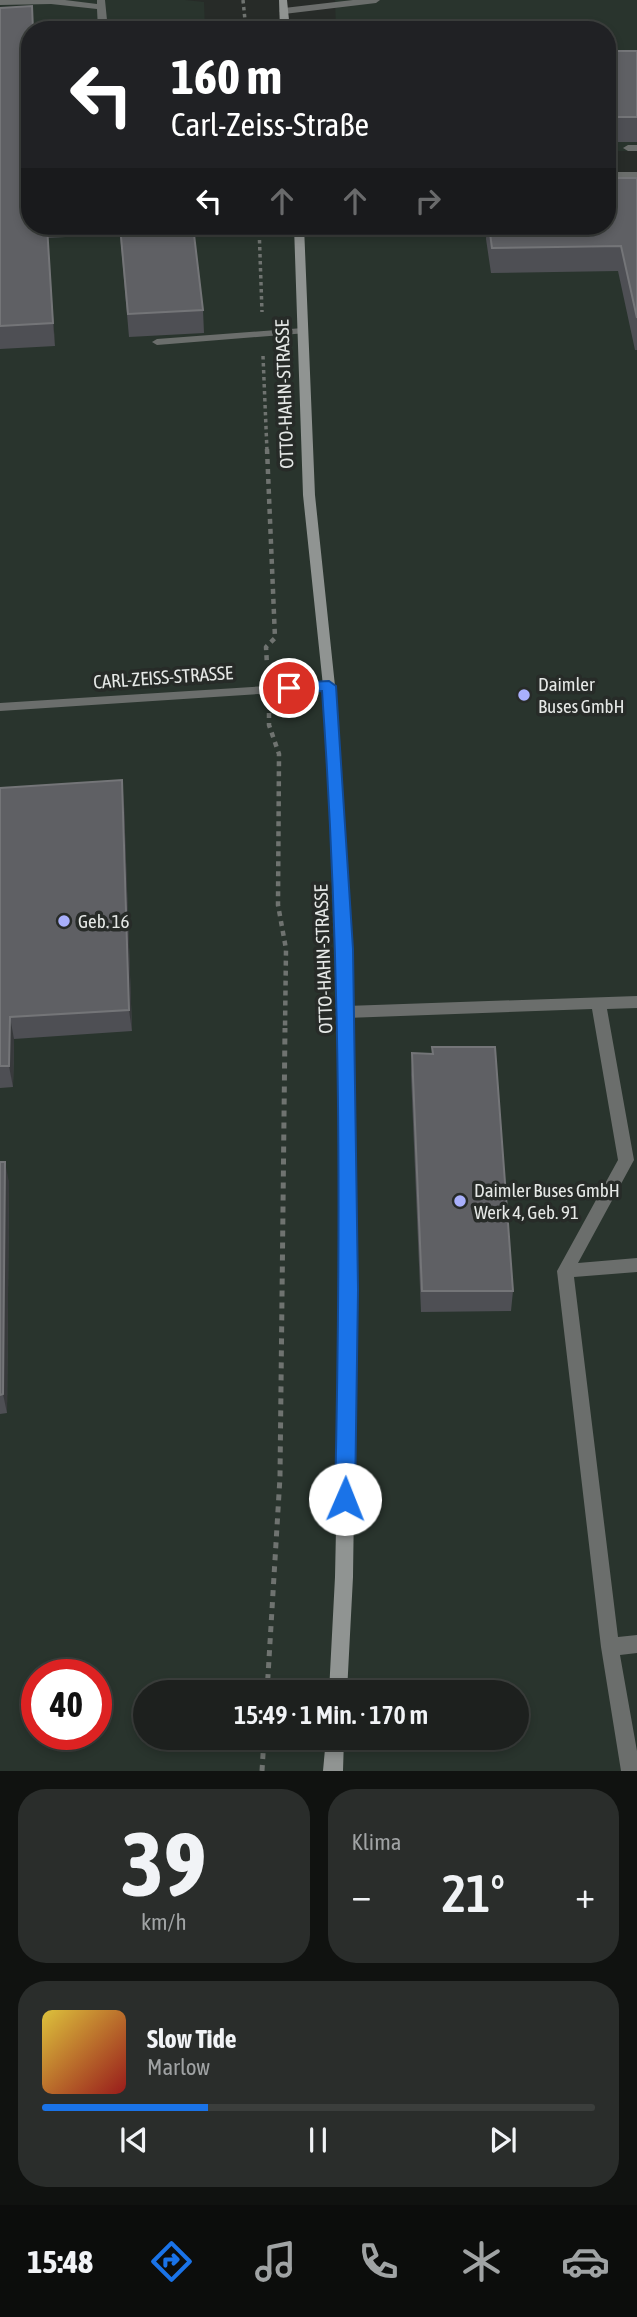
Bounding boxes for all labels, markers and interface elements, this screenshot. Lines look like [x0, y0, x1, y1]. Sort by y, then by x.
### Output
text: 160 m [171, 48, 282, 104]
icon: left [56, 49, 147, 140]
text: Carl-Zeiss-Straße [171, 106, 369, 143]
icon: left [190, 182, 228, 220]
icon: ahead [263, 182, 301, 220]
icon: ahead [336, 182, 374, 220]
icon: right [409, 182, 447, 220]
street label: OTTO-HAHN-STRASSE [270, 319, 298, 469]
pin [259, 658, 319, 718]
street label: CARL-ZEISS-STRASSE [92, 661, 234, 693]
icon: arrive [270, 669, 308, 707]
place label: Daimler Buses GmbH [538, 673, 625, 717]
marker: Daimler Buses GmbH [516, 687, 532, 703]
street label: OTTO-HAHN-STRASSE [309, 884, 337, 1034]
place label: Geb. 16 [78, 910, 130, 932]
marker: Geb. 16 [56, 913, 72, 929]
place label: Daimler Buses GmbH Werk 4, Geb. 91 [474, 1179, 620, 1223]
marker: Daimler Buses GmbH Werk 4, Geb. 91 [452, 1193, 468, 1209]
position arrow [308, 1462, 382, 1536]
speed limit sign: 40 [21, 1659, 112, 1750]
text: 15:49 · 1 Min. · 170 m [234, 1700, 428, 1730]
text: 39 [121, 1811, 207, 1915]
text: Klima [352, 1829, 401, 1855]
text: 21° [442, 1863, 505, 1923]
text: − [352, 1873, 371, 1916]
text: + [575, 1873, 595, 1916]
text: km/h [141, 1909, 187, 1935]
text: Slow Tide [147, 2024, 237, 2054]
text: Marlow [147, 2054, 210, 2080]
icon: previous [115, 2121, 153, 2159]
icon: pause [299, 2121, 337, 2159]
icon: next [484, 2121, 522, 2159]
icon: directions [147, 2237, 196, 2286]
icon: music [251, 2237, 300, 2286]
icon: phone [354, 2237, 403, 2286]
icon: climate [457, 2237, 506, 2286]
icon: car [561, 2237, 610, 2286]
text: 15:48 [27, 2243, 93, 2280]

